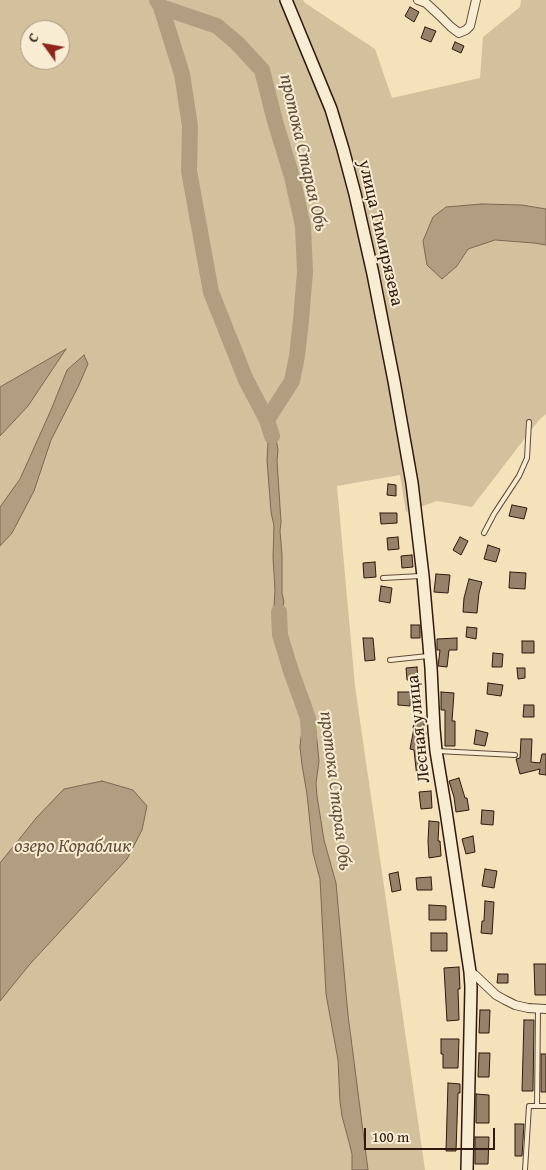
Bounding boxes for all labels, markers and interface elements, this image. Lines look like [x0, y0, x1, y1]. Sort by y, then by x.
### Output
north arrow [20, 20, 70, 70]
text: С [23, 29, 44, 46]
water label: протока Старая Обь [274, 72, 332, 234]
street label: улица Тимирязева [353, 158, 407, 308]
street label: Лесная улица [403, 674, 435, 784]
water label: протока Старая Обь [314, 710, 356, 872]
water label: озеро Кораблик [14, 836, 132, 858]
scale bar [366, 1118, 497, 1150]
text: 100 m [372, 1126, 409, 1147]

